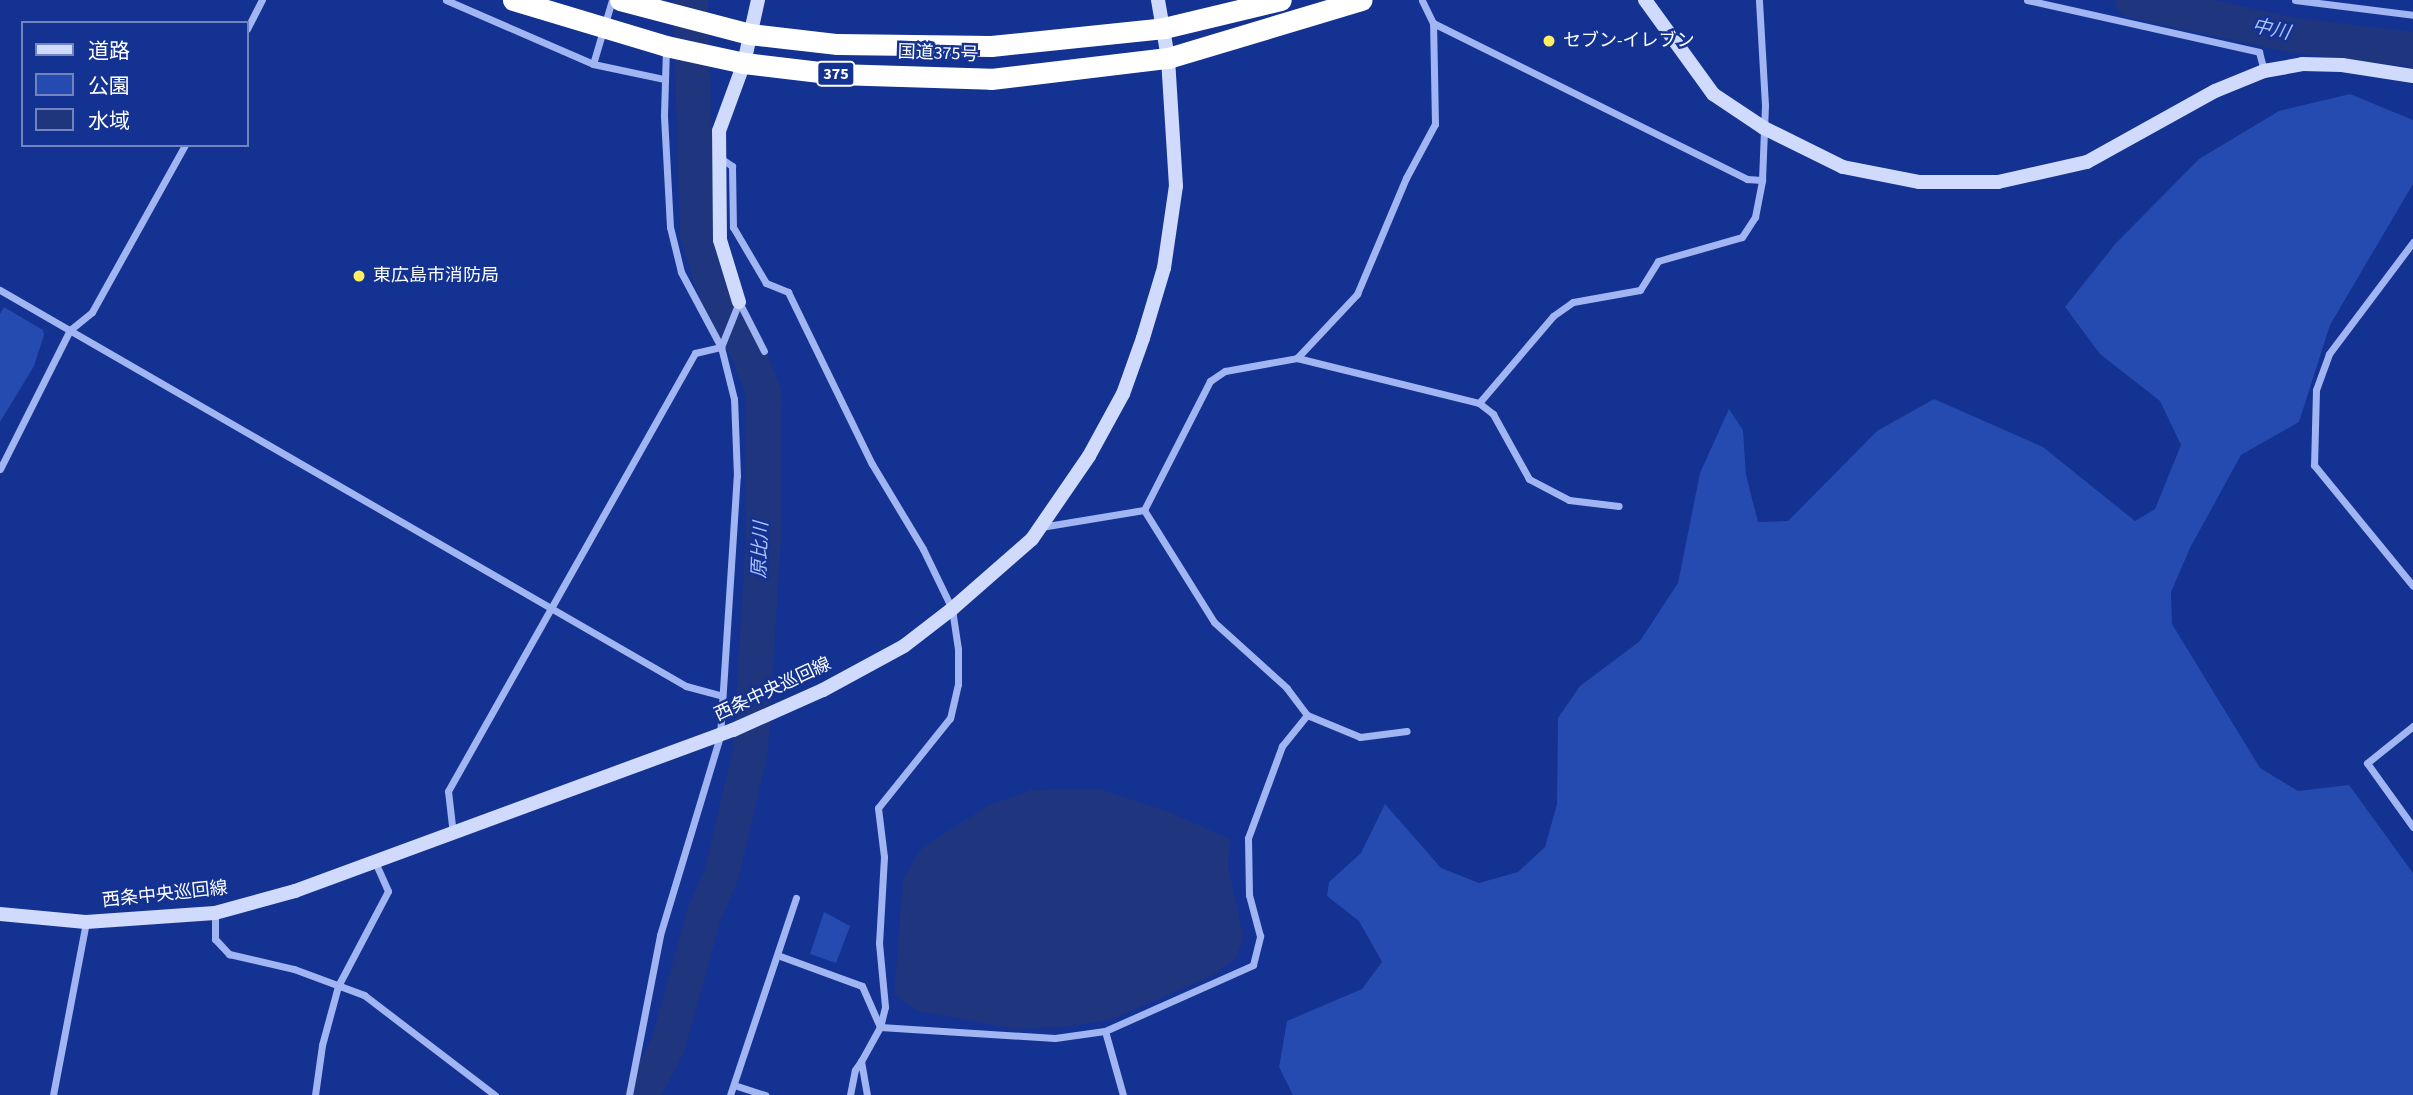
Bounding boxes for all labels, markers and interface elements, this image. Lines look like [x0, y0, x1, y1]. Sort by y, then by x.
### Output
water label: 中川 [2250, 15, 2292, 45]
legend [21, 21, 248, 147]
place label: セブン-イレブン [1563, 30, 1695, 52]
marker: セブン-イレブン [1541, 33, 1557, 49]
text: 道路 [88, 36, 130, 66]
street label: 国道375号 [897, 42, 979, 66]
road number: 375 [815, 61, 857, 86]
text: 公園 [88, 71, 130, 101]
text: 水域 [88, 106, 130, 136]
place label: 東広島市消防局 [373, 265, 499, 287]
marker: 東広島市消防局 [351, 268, 367, 284]
water label: 原比川 [749, 521, 773, 579]
street label: 西条中央巡回線 [711, 654, 835, 726]
street label: 西条中央巡回線 [101, 878, 229, 912]

